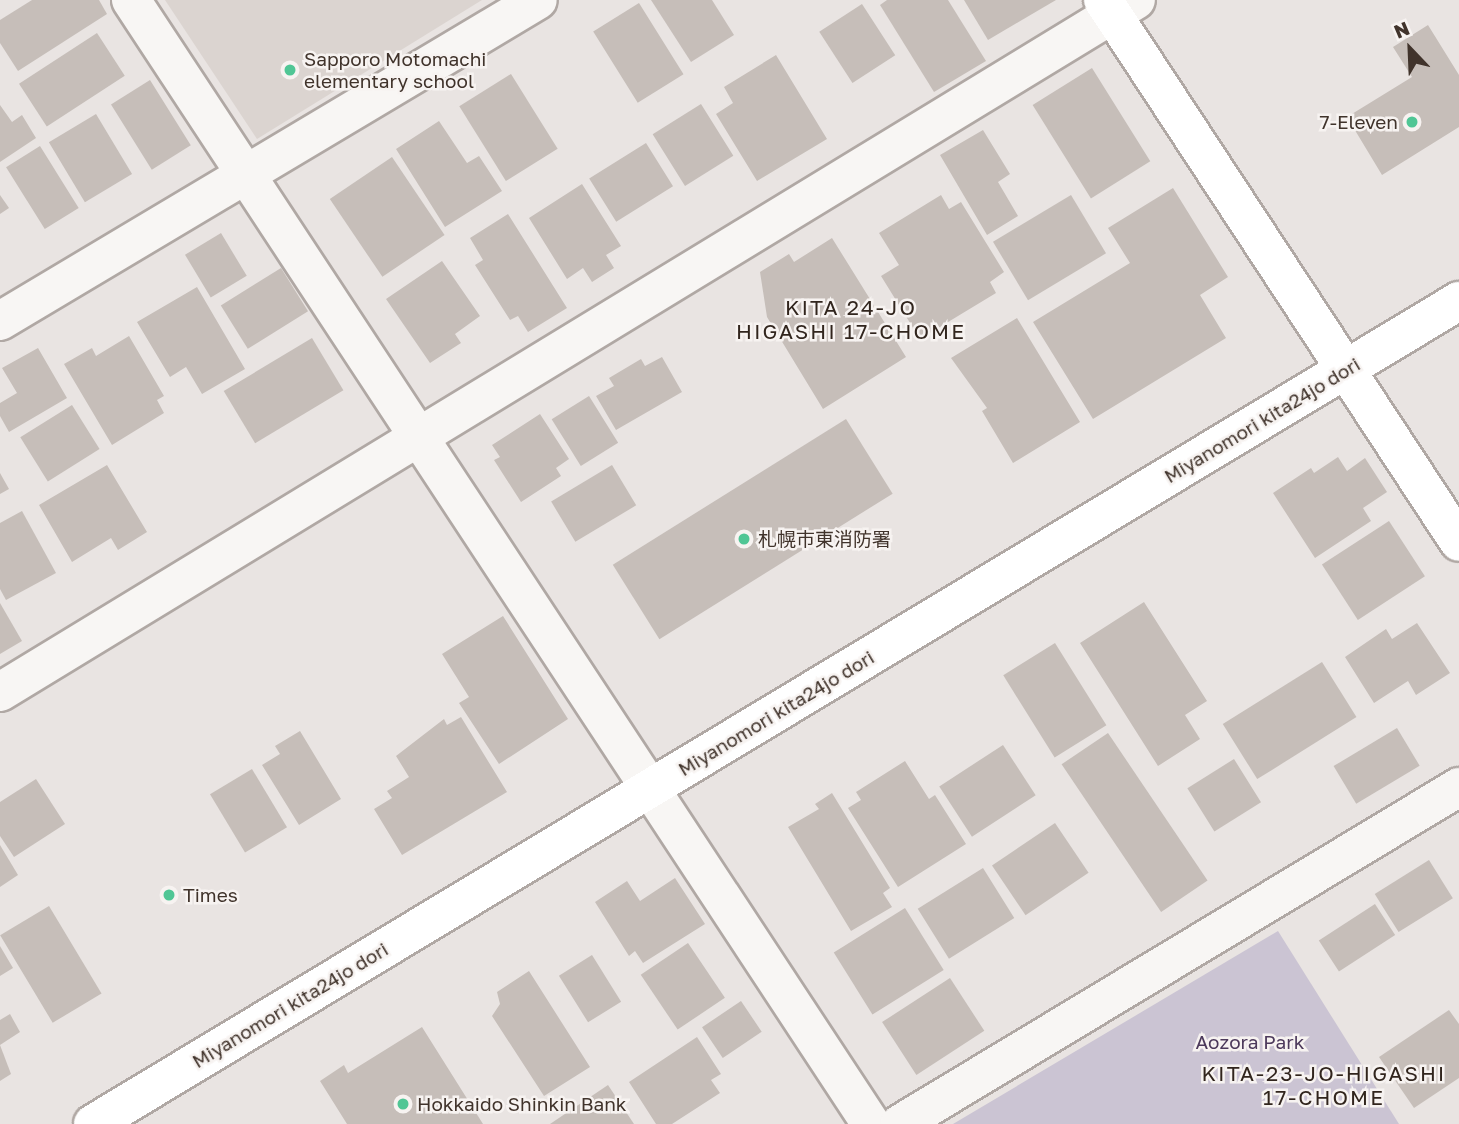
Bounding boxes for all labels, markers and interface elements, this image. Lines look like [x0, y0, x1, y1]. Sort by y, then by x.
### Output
north arrow [1375, 14, 1445, 84]
text: N [1390, 16, 1413, 43]
place label: Sapporo Motomachi elementary school [304, 48, 486, 92]
marker: Sapporo Motomachi elementary school [282, 62, 298, 78]
place label: 7-Eleven [1320, 111, 1398, 133]
marker: 7-Eleven [1404, 114, 1420, 130]
district label: KITA 24-JO HIGASHI 17-CHOME [738, 294, 964, 344]
street label: Miyanomori kita24jo dori [1160, 352, 1364, 488]
place label: 札幌市東消防署 [758, 528, 891, 550]
marker: 札幌市東消防署 [736, 531, 752, 547]
street label: Miyanomori kita24jo dori [674, 645, 878, 781]
place label: Times [183, 884, 238, 906]
marker: Times [161, 887, 177, 903]
street label: Miyanomori kita24jo dori [188, 937, 392, 1073]
park label: Aozora Park [1196, 1031, 1304, 1053]
district label: KITA-23-JO-HIGASHI 17-CHOME [1204, 1060, 1444, 1110]
place label: Hokkaido Shinkin Bank [417, 1093, 627, 1115]
marker: Hokkaido Shinkin Bank [395, 1096, 411, 1112]

